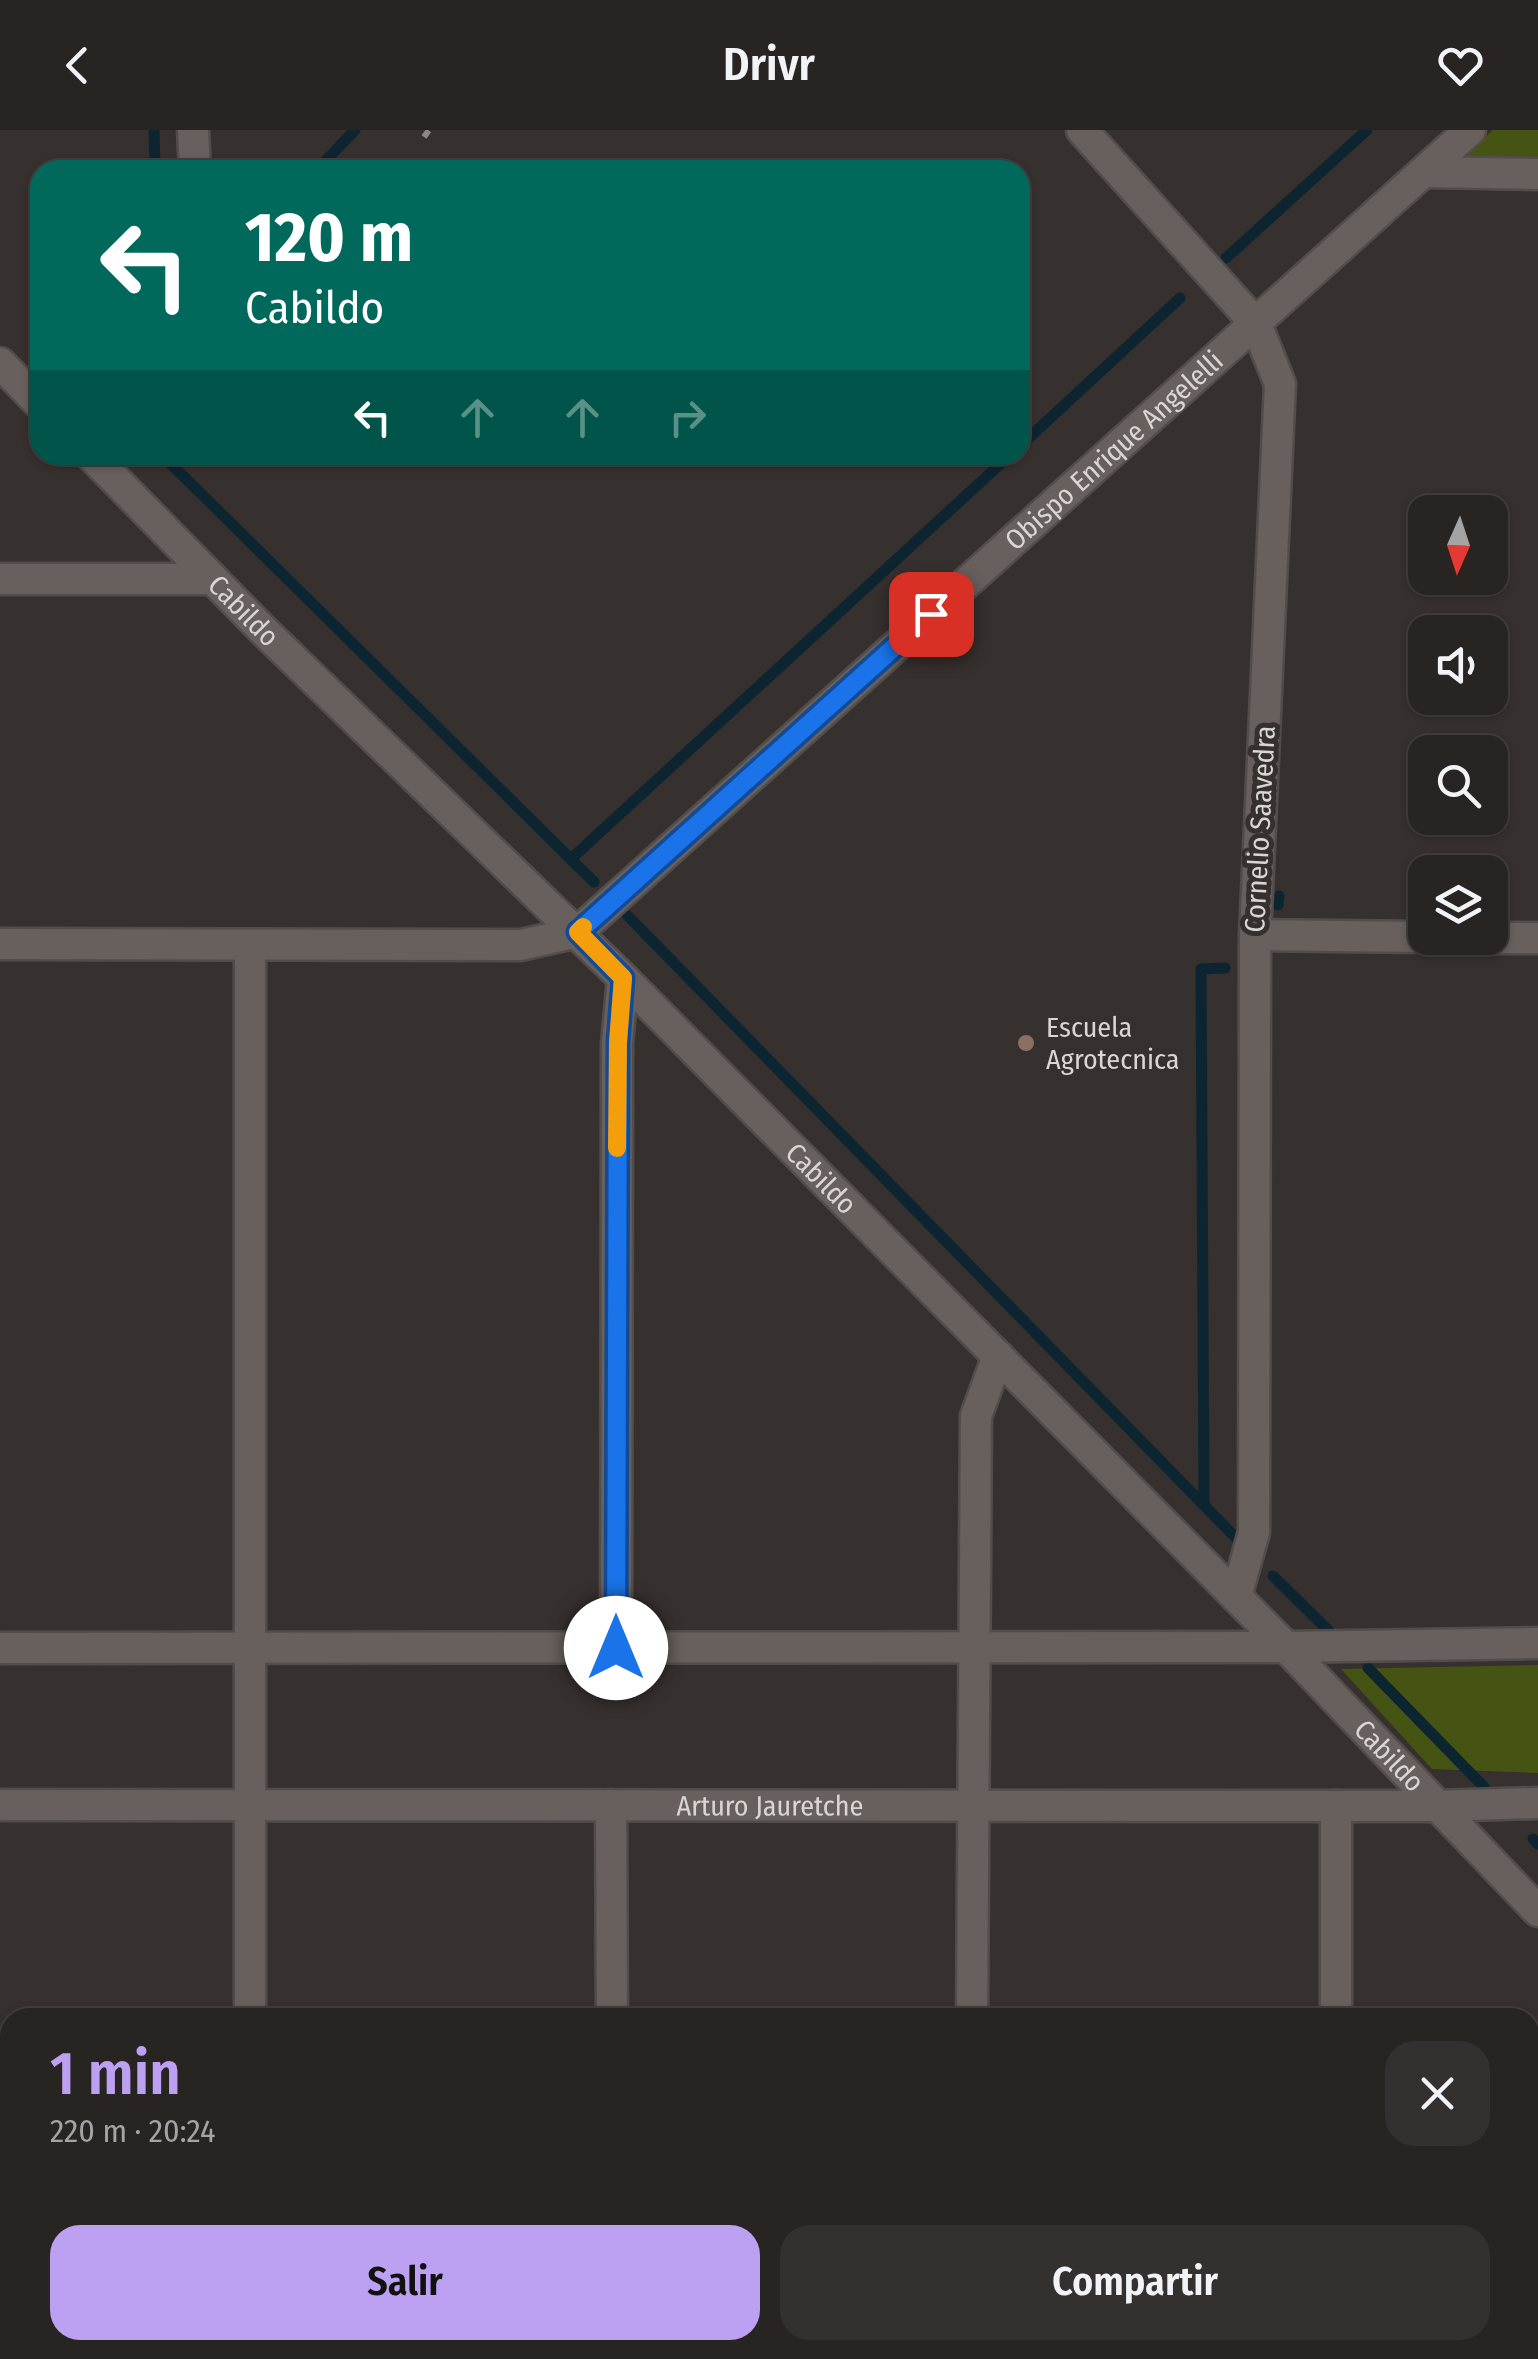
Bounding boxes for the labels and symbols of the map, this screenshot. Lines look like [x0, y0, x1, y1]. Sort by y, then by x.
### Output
street label: Obispo Enrique Angelelli [998, 344, 1229, 557]
north arrow [1408, 495, 1508, 595]
street label: Cabildo [202, 568, 286, 653]
pin [889, 572, 974, 657]
street label: Cornelio Saavedra [1238, 725, 1282, 933]
place label: Escuela Agrotecnica [1046, 1011, 1179, 1076]
marker: Escuela Agrotecnica [1015, 1032, 1037, 1054]
street label: Cabildo [779, 1136, 864, 1221]
position arrow [564, 1596, 668, 1700]
street label: Cabildo [1348, 1713, 1431, 1798]
street label: Arturo Jauretche [677, 1789, 863, 1822]

